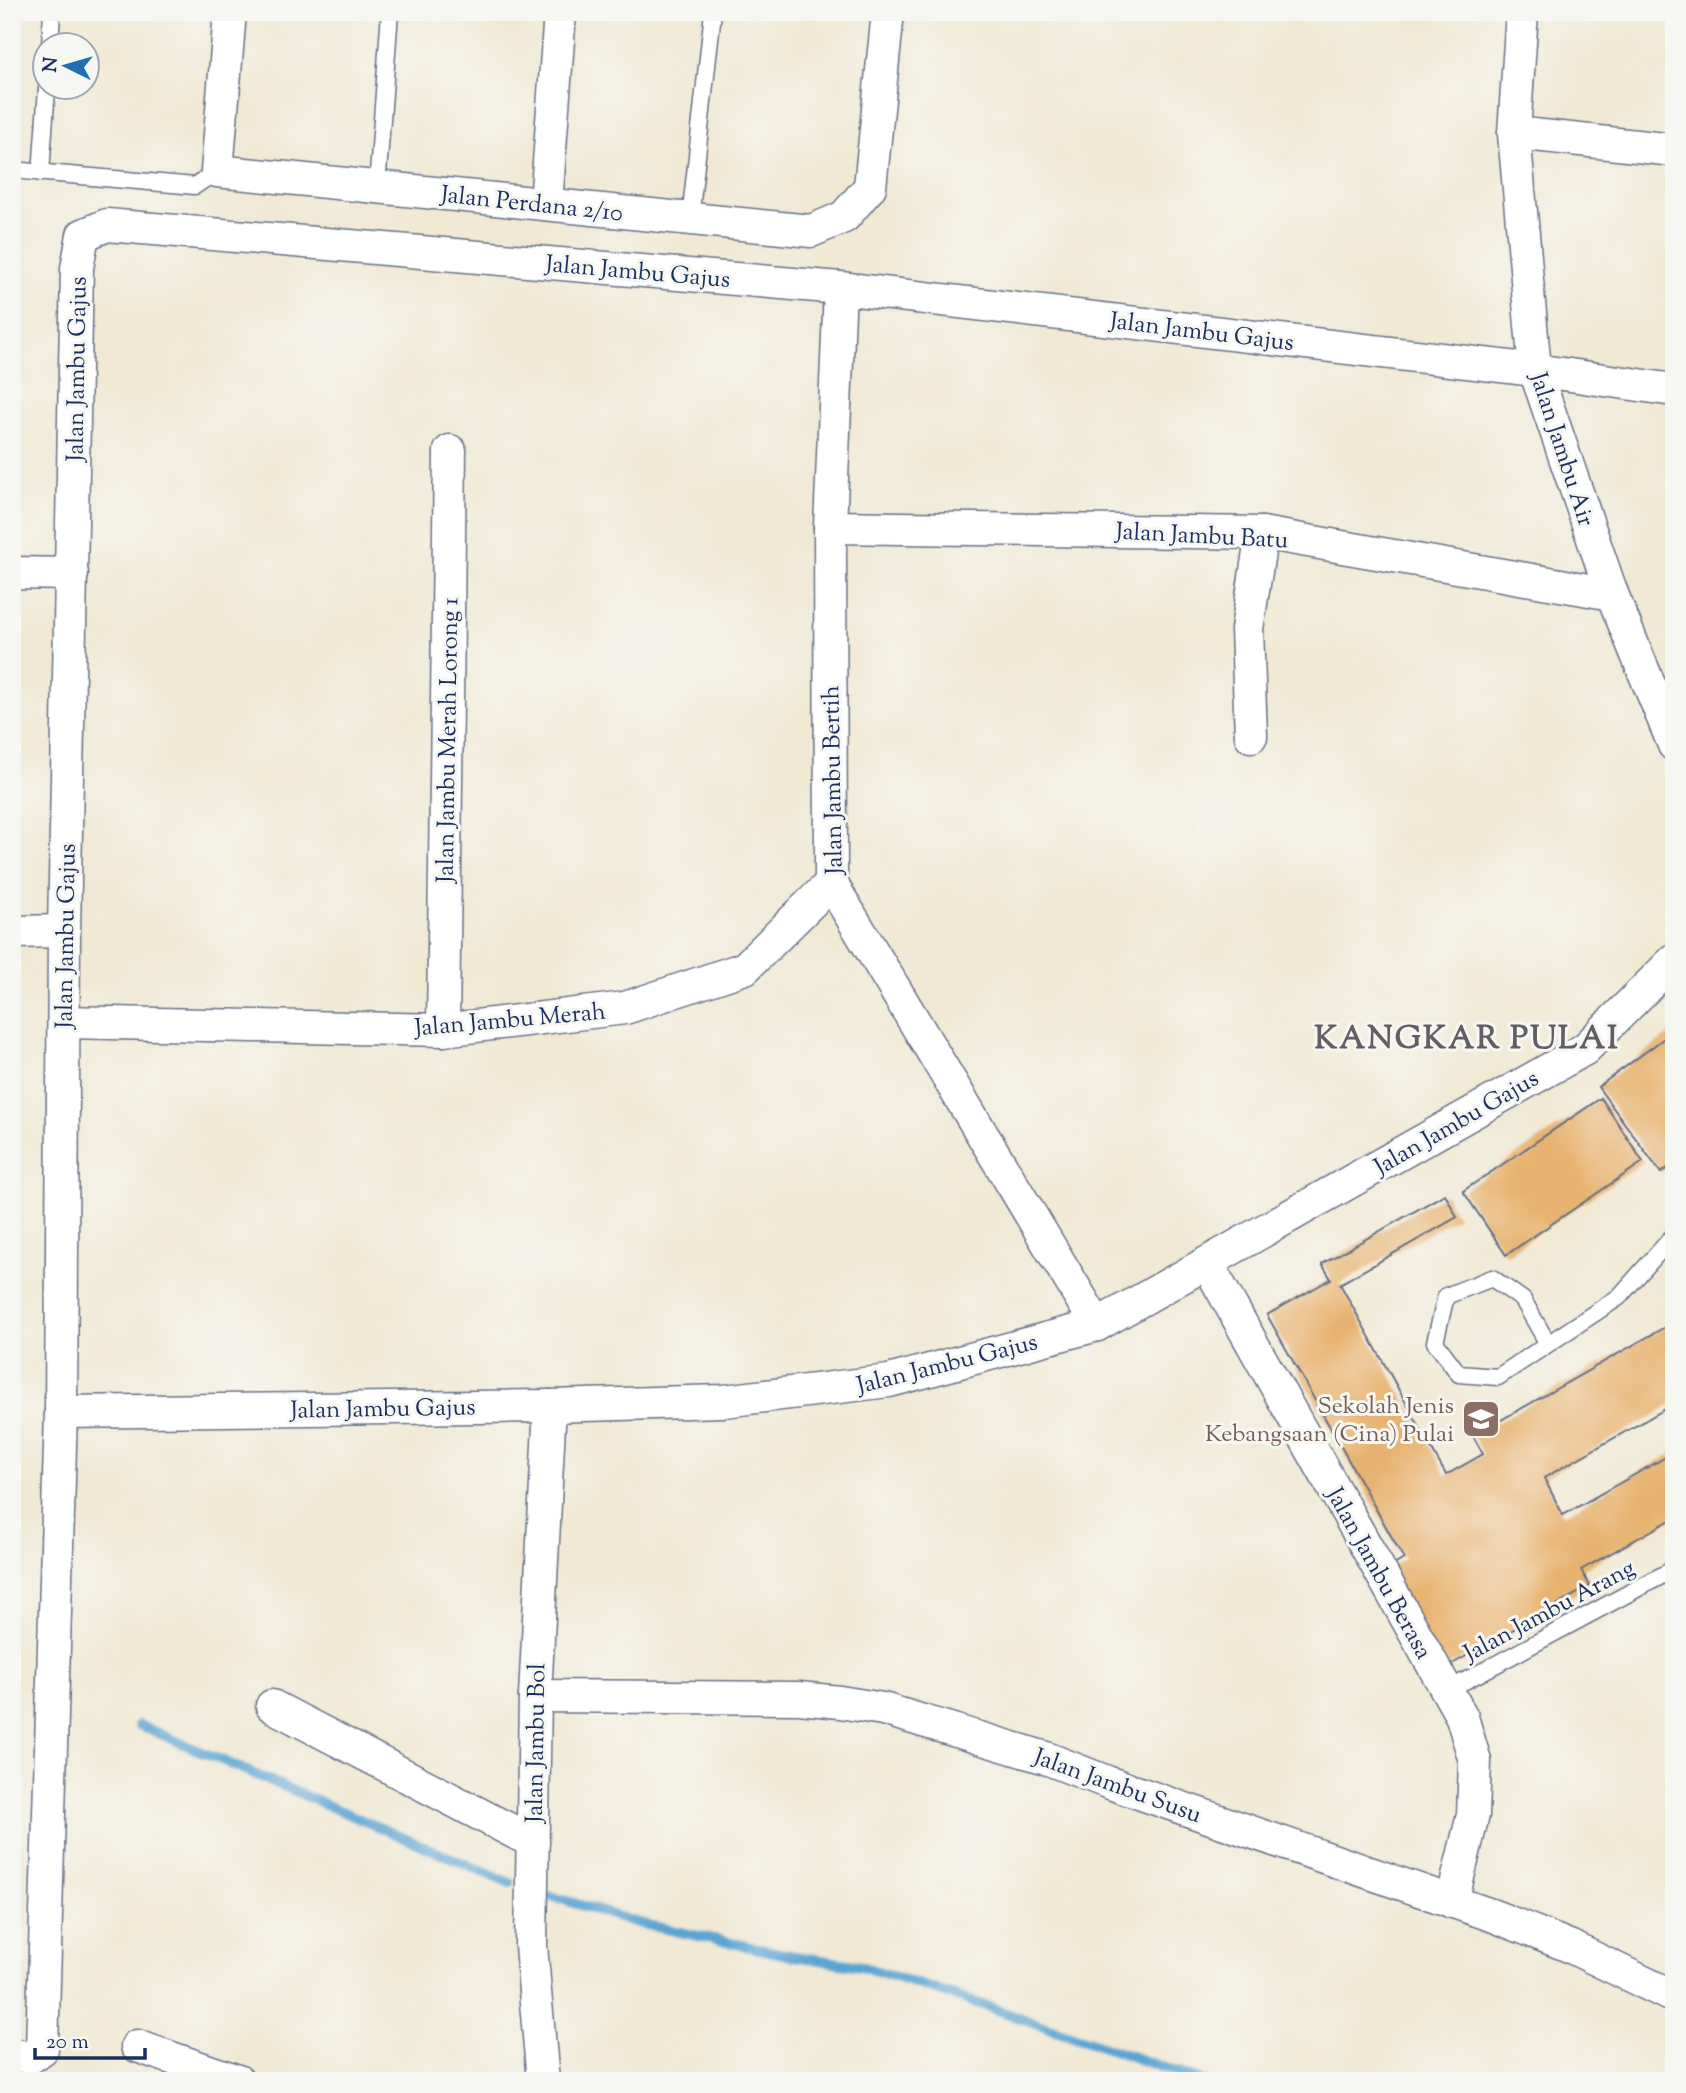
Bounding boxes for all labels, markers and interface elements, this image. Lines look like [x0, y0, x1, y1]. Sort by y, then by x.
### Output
north arrow [32, 32, 102, 102]
text: N [37, 56, 66, 73]
street label: Jalan Perdana 2/10 [437, 178, 625, 231]
street label: Jalan Jambu Gajus [542, 248, 732, 298]
street label: Jalan Jambu Gajus [59, 276, 97, 464]
street label: Jalan Jambu Gajus [1106, 305, 1296, 361]
street label: Jalan Jambu Air [1520, 366, 1602, 531]
street label: Jalan Jambu Batu [1113, 515, 1289, 559]
street label: Jalan Jambu Merah Lorong 1 [429, 597, 468, 885]
street label: Jalan Jambu Bertih [815, 685, 853, 877]
street label: Jalan Jambu Gajus [48, 843, 86, 1031]
street label: Jalan Jambu Merah [411, 996, 607, 1046]
district label: KANGKAR PULAI [1314, 1017, 1620, 1063]
street label: Jalan Jambu Gajus [1367, 1063, 1546, 1186]
street label: Jalan Jambu Gajus [852, 1326, 1041, 1404]
place label: Sekolah Jenis Kebangsaan (Cina) Pulai [1205, 1390, 1454, 1452]
street label: Jalan Jambu Gajus [288, 1391, 476, 1429]
school or university icon: Sekolah Jenis Kebangsaan (Cina) Pulai [1460, 1398, 1502, 1440]
street label: Jalan Jambu Berasa [1316, 1480, 1440, 1666]
street label: Jalan Jambu Arang [1457, 1552, 1642, 1672]
street label: Jalan Jambu Bol [519, 1663, 555, 1825]
street label: Jalan Jambu Susu [1027, 1740, 1206, 1833]
scale bar [35, 2016, 145, 2060]
text: 20 m [46, 2028, 89, 2058]

